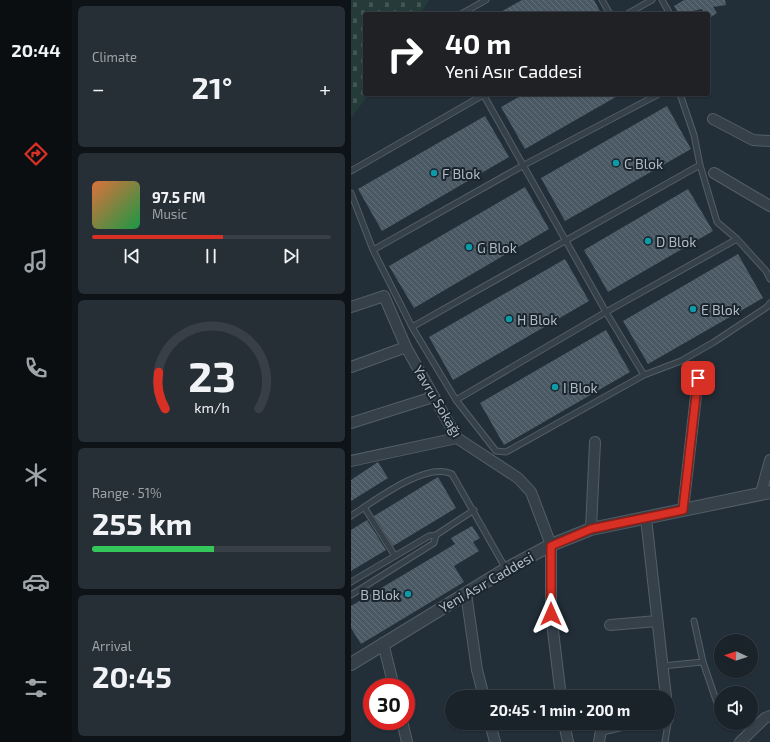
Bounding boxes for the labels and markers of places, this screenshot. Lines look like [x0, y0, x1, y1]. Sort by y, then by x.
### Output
place label: C Blok [624, 155, 663, 172]
marker: C Blok [611, 158, 621, 168]
place label: F Blok [442, 165, 480, 182]
marker: F Blok [429, 168, 439, 178]
place label: D Blok [656, 233, 696, 250]
marker: D Blok [643, 236, 653, 246]
place label: G Blok [477, 239, 517, 256]
marker: G Blok [464, 242, 474, 252]
place label: E Blok [701, 301, 740, 318]
marker: E Blok [688, 304, 698, 314]
place label: H Blok [517, 311, 557, 328]
marker: H Blok [504, 314, 514, 324]
pin [681, 361, 715, 395]
place label: I Blok [563, 379, 598, 396]
marker: I Blok [550, 382, 560, 392]
place label: B Blok [360, 586, 400, 603]
marker: B Blok [403, 589, 413, 599]

